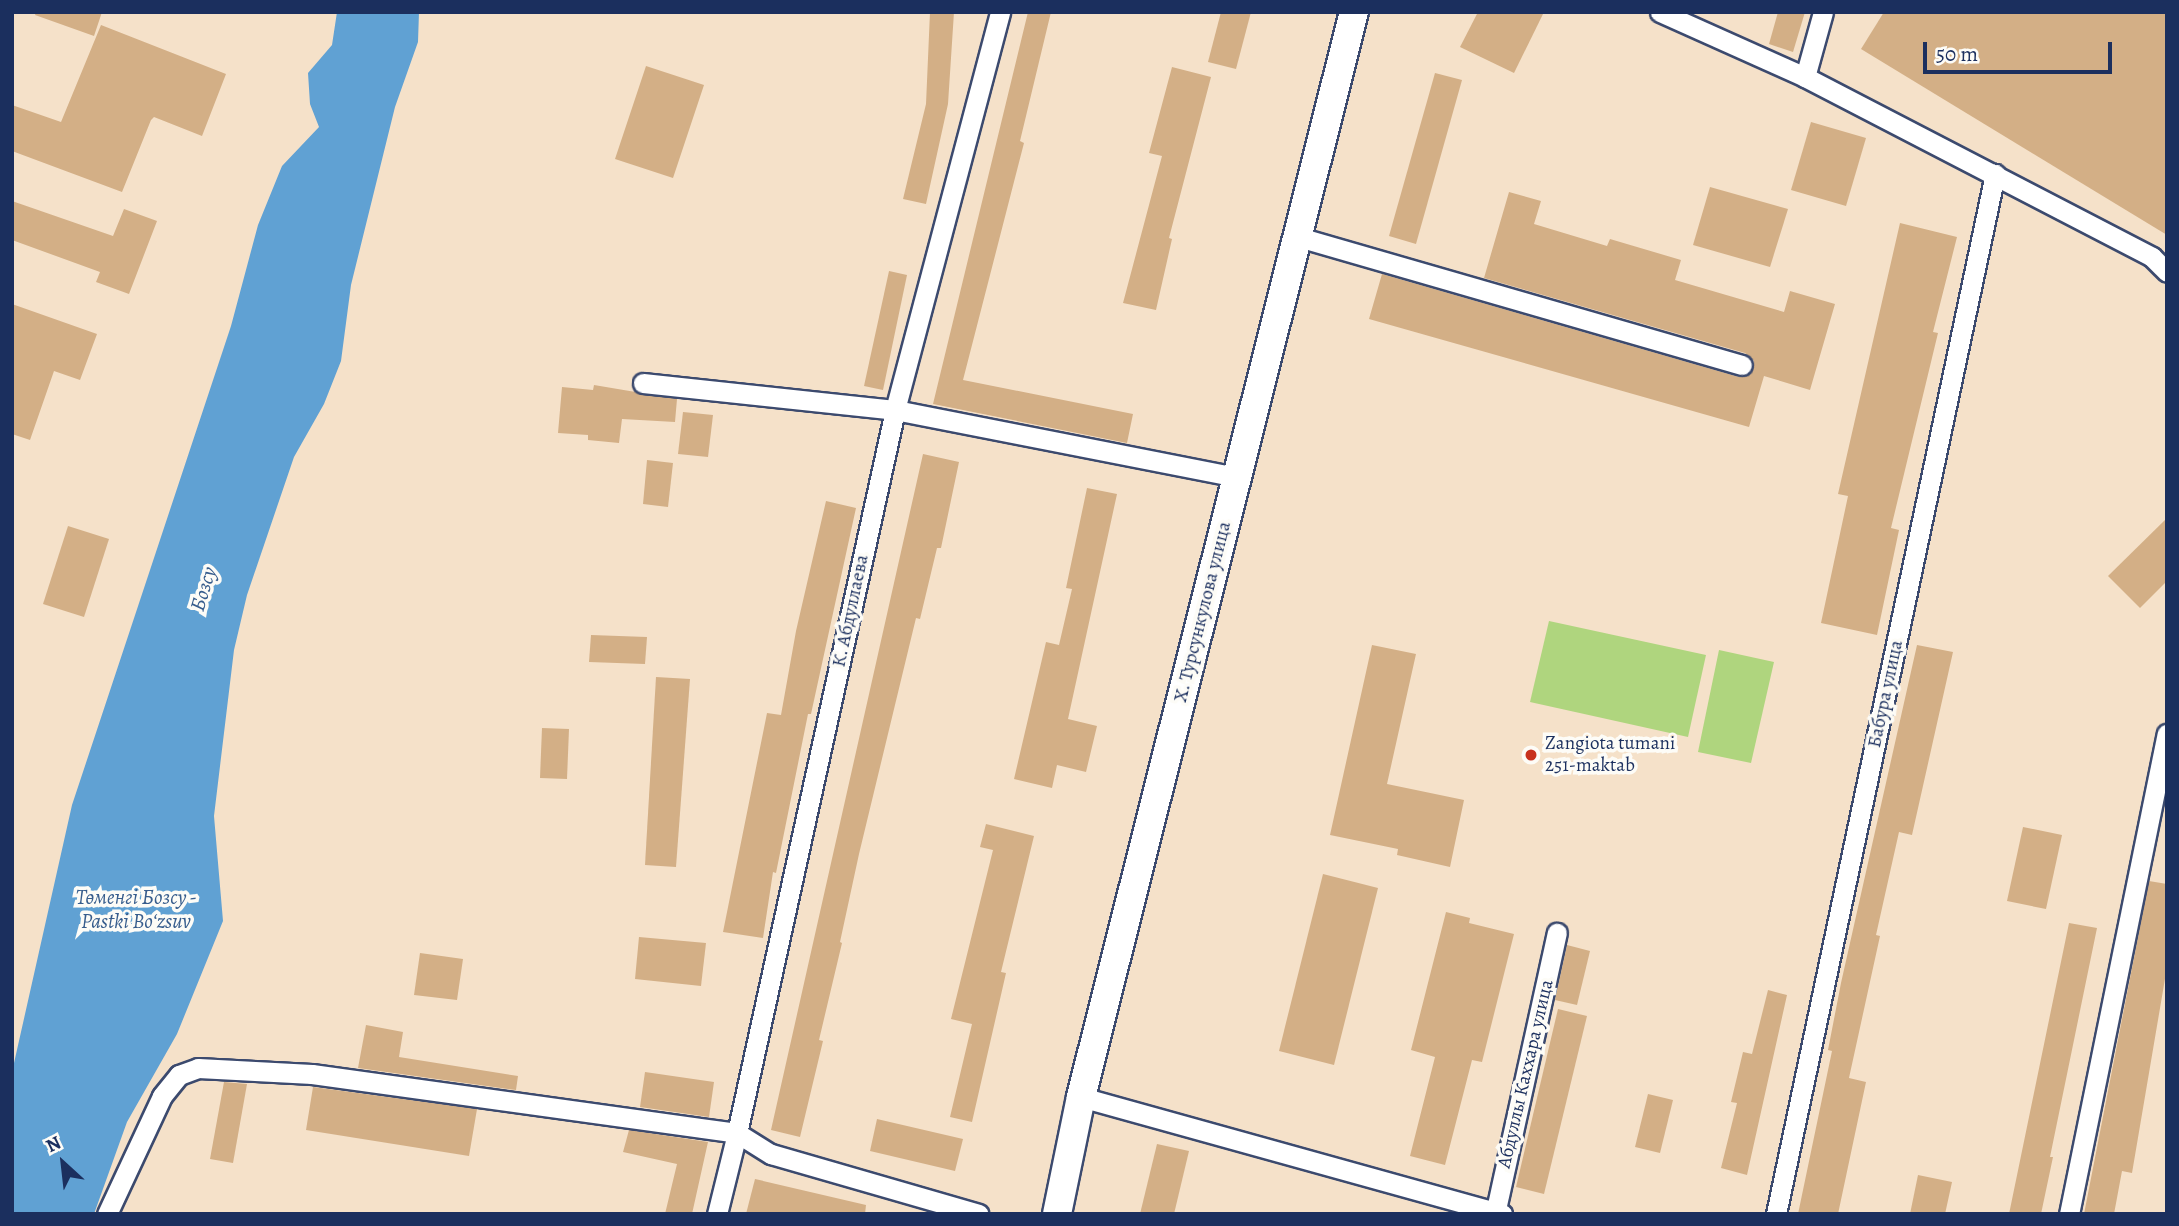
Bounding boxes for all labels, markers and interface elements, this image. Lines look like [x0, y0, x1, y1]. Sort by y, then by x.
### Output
scale bar [1927, 28, 2116, 72]
text: 50 m [1936, 40, 1978, 68]
street label: Х. Турсункулова улица [1169, 519, 1237, 705]
street label: К. Абдуллаева [828, 553, 874, 669]
water label: Бозсу [184, 564, 222, 614]
street label: Бабура улица [1863, 638, 1909, 750]
place label: Zangiota tumani 251-maktab [1545, 733, 1675, 777]
marker: Zangiota tumani 251-maktab [1523, 747, 1539, 763]
water label: Төменгі Бозсу - Pastki Boʻzsuv [76, 884, 196, 934]
street label: Абдуллы Каххара улица [1493, 977, 1559, 1171]
north arrow [28, 1128, 98, 1198]
text: N [41, 1130, 66, 1159]

